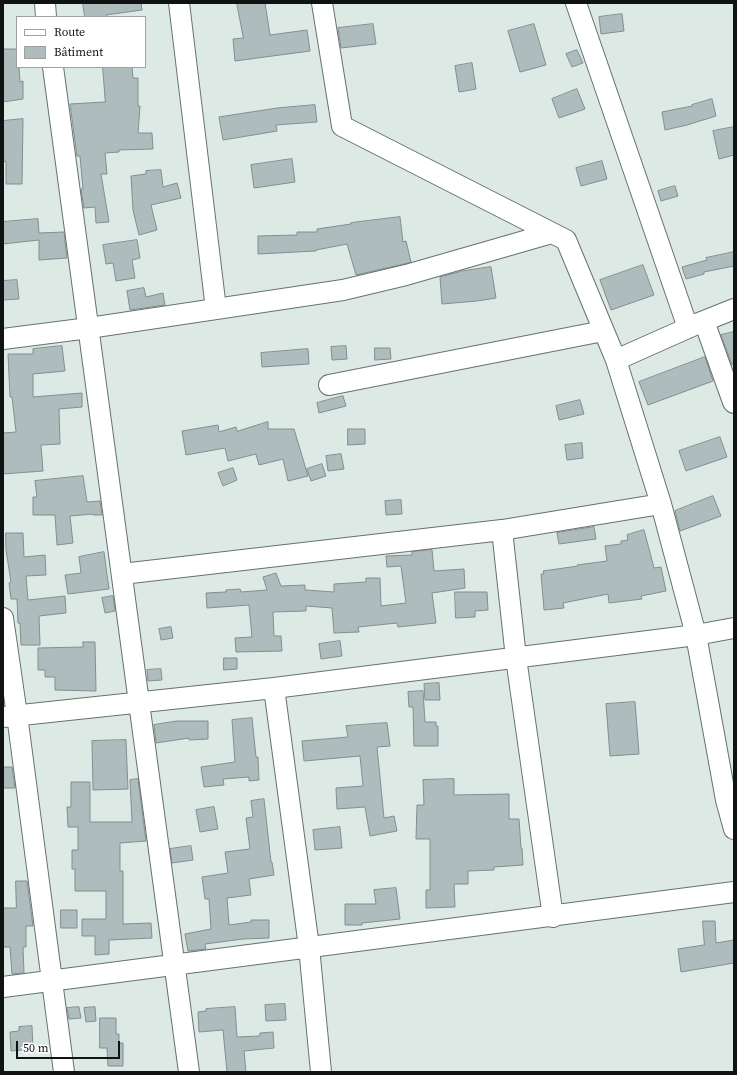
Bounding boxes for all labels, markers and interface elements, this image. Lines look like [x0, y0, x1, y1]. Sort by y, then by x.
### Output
legend [16, 16, 146, 68]
text: Route [54, 24, 85, 40]
text: Bâtiment [54, 44, 103, 60]
scale bar [18, 1033, 122, 1059]
text: 50 m [23, 1040, 49, 1056]

